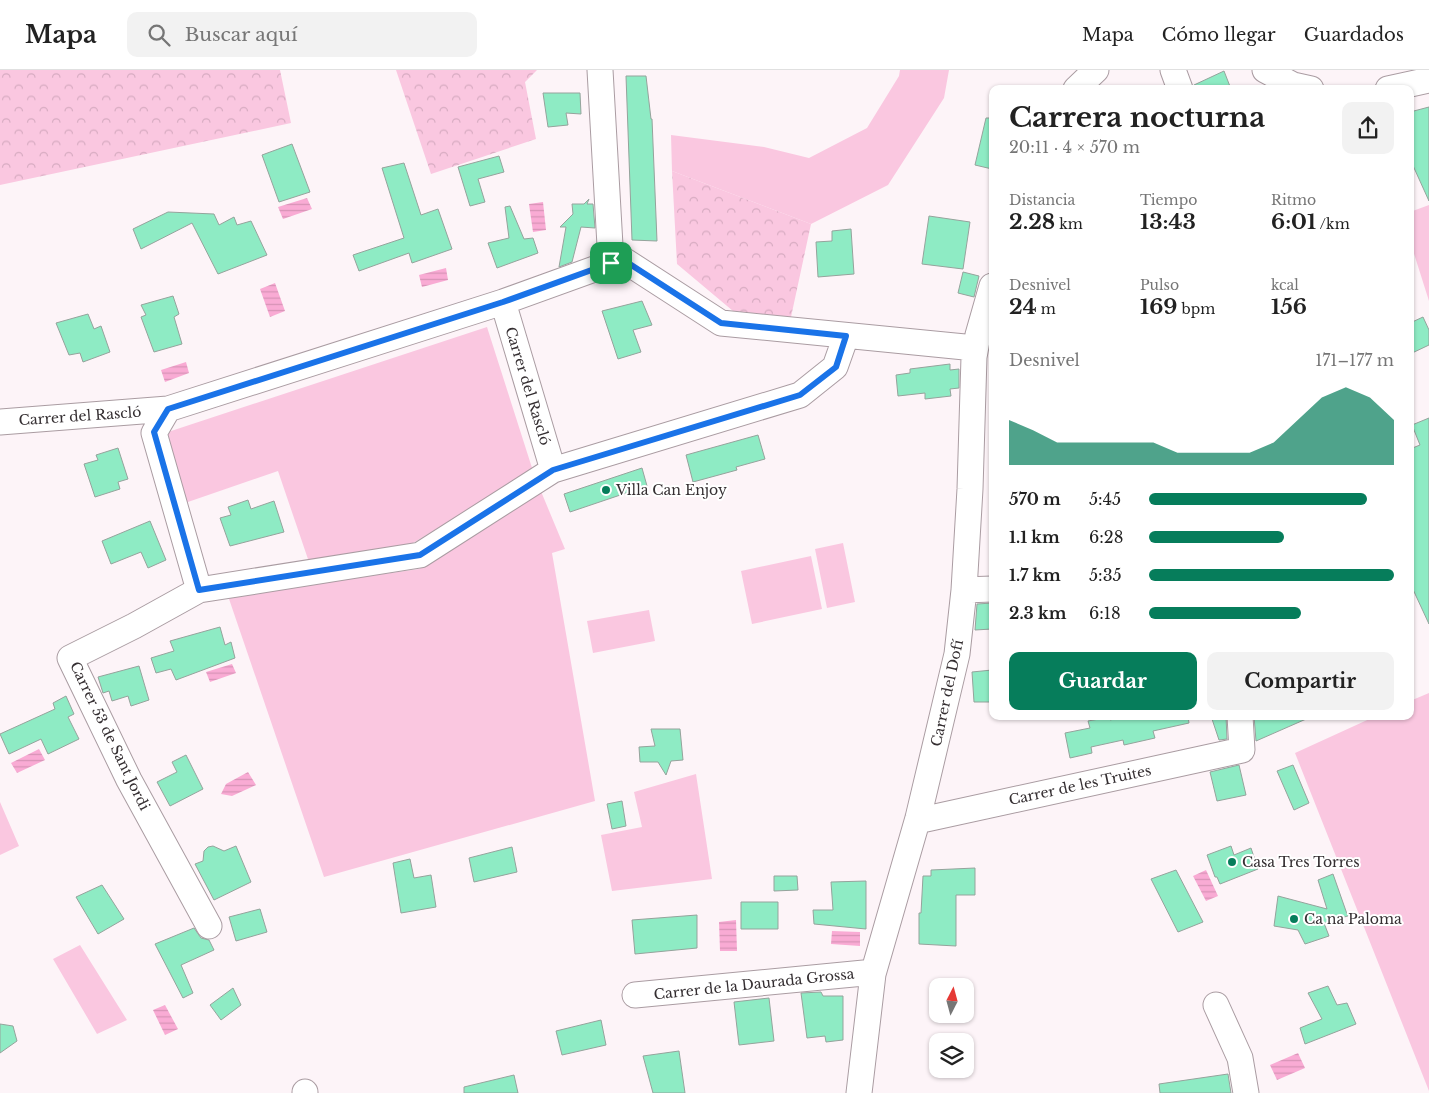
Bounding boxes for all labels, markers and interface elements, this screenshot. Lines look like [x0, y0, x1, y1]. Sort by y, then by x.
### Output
search box [127, 12, 477, 57]
text: Mapa [25, 20, 97, 49]
icon: search [145, 21, 173, 49]
text: Buscar aquí [185, 23, 297, 46]
text: Mapa [1082, 24, 1134, 46]
text: Cómo llegar [1162, 24, 1276, 46]
text: Guardados [1304, 24, 1404, 46]
text: Carrera nocturna [1009, 100, 1265, 135]
button: share [1342, 102, 1394, 154]
text: 20:11 · 4 × 570 m [1009, 137, 1140, 157]
text: Distancia [1009, 191, 1075, 209]
text: Tiempo [1140, 191, 1197, 209]
text: Ritmo [1271, 191, 1316, 209]
text: 2.28 [1009, 209, 1055, 235]
text: 13:43 [1140, 209, 1196, 235]
text: 6:01 [1271, 209, 1316, 235]
text: km [1055, 215, 1083, 233]
text: /km [1316, 215, 1350, 233]
pin [590, 242, 632, 284]
icon: arrive [597, 249, 625, 277]
text: Desnivel [1009, 276, 1071, 294]
text: Pulso [1140, 276, 1179, 294]
text: kcal [1271, 276, 1299, 294]
text: 24 [1009, 294, 1037, 320]
text: 169 [1140, 294, 1177, 320]
text: 156 [1271, 294, 1307, 320]
text: m [1037, 300, 1056, 318]
text: bpm [1177, 300, 1215, 318]
street label: Carrer del Rascló [501, 325, 555, 447]
text: Desnivel [1009, 350, 1080, 370]
text: 171–177 m [1315, 350, 1394, 370]
street label: Carrer del Rascló [18, 403, 142, 429]
place label: Villa Can Enjoy [615, 481, 727, 499]
marker: Villa Can Enjoy [600, 484, 612, 496]
text: 570 m [1009, 489, 1061, 509]
text: 5:45 [1089, 489, 1121, 509]
text: 1.1 km [1009, 527, 1060, 547]
text: 6:28 [1089, 527, 1123, 547]
text: 1.7 km [1009, 565, 1061, 585]
text: 5:35 [1089, 565, 1122, 585]
text: 2.3 km [1009, 603, 1066, 623]
text: 6:18 [1089, 603, 1121, 623]
street label: Carrer del Dofí [927, 638, 967, 748]
button: Guardar [1009, 652, 1197, 710]
button: Compartir [1207, 652, 1394, 710]
street label: Carrer 53 de Sant Jordi [66, 659, 154, 814]
street label: Carrer de les Truites [1007, 761, 1153, 809]
place label: Casa Tres Torres [1242, 853, 1360, 871]
marker: Casa Tres Torres [1226, 856, 1238, 868]
place label: Ca na Paloma [1304, 910, 1402, 928]
marker: Ca na Paloma [1288, 913, 1300, 925]
street label: Carrer de la Daurada Grossa [653, 964, 855, 1003]
north arrow [929, 978, 974, 1022]
map controls [929, 978, 974, 1078]
button: layers [929, 1033, 974, 1078]

